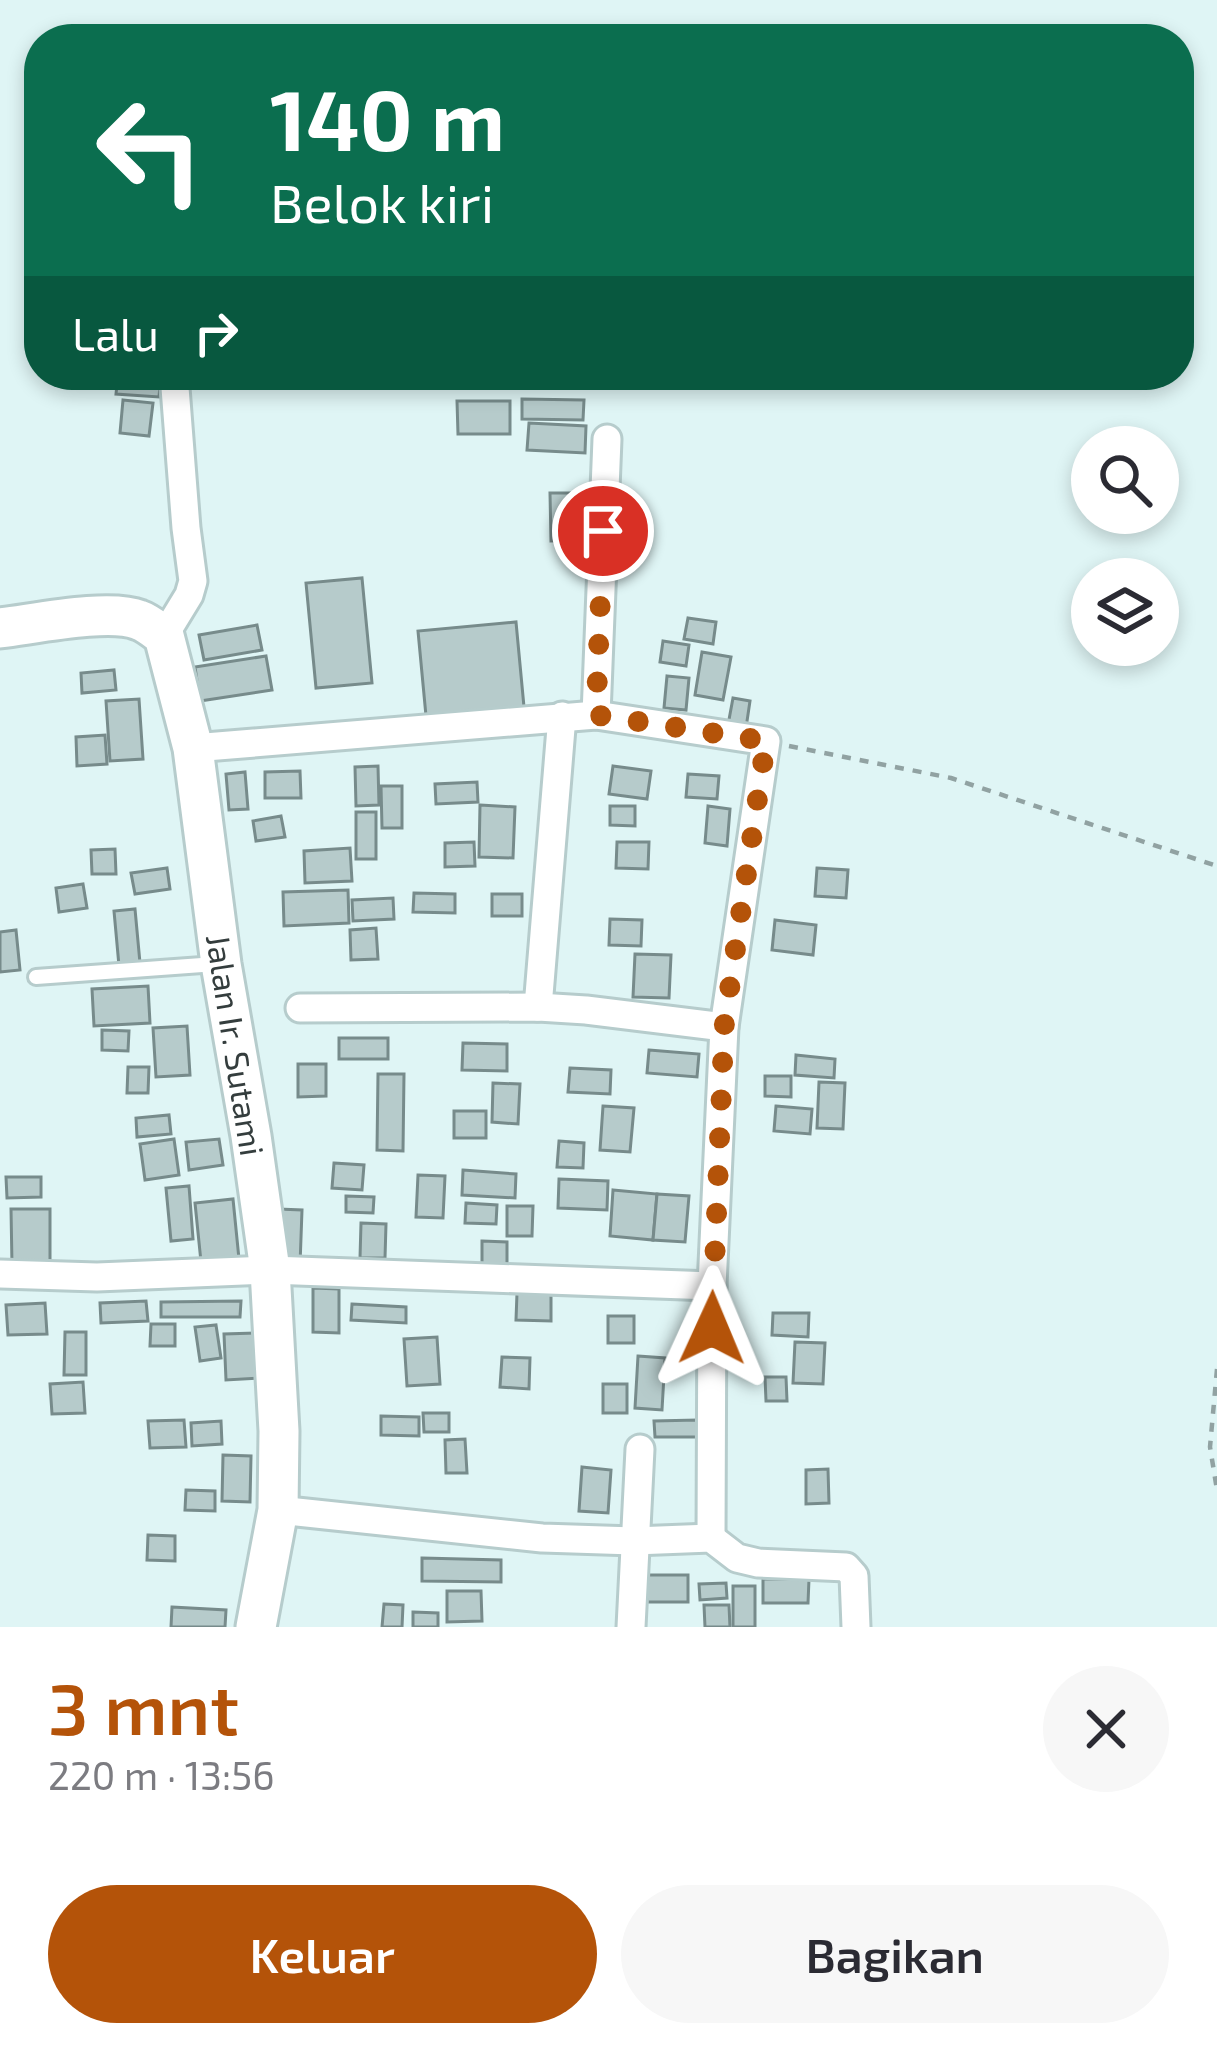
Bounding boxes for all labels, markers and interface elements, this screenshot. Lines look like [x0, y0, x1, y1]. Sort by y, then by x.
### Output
text: 140 m [270, 67, 505, 168]
icon: left [72, 72, 228, 228]
text: Belok kiri [270, 169, 494, 234]
icon: right [183, 300, 249, 366]
text: Lalu [72, 306, 159, 360]
map controls [1071, 426, 1179, 666]
button: search [1071, 426, 1179, 534]
pin [552, 480, 654, 582]
icon: arrive [570, 498, 636, 564]
button: layers [1071, 558, 1179, 666]
street label: Jalan Ir. Sutami [199, 931, 273, 1159]
position arrow [649, 1265, 775, 1391]
text: 3 mnt [48, 1663, 239, 1749]
button: close [1043, 1666, 1169, 1792]
text: 220 m · 13:56 [48, 1751, 274, 1798]
button: Keluar [48, 1885, 597, 2023]
button: Bagikan [621, 1885, 1169, 2023]

